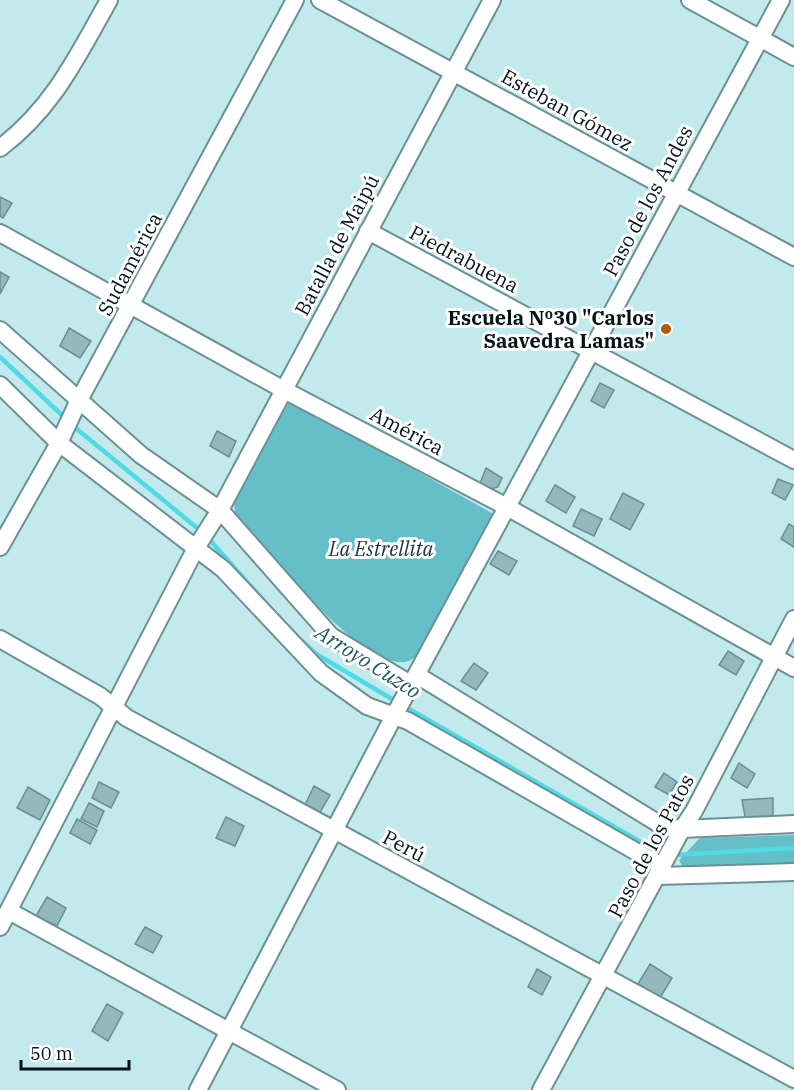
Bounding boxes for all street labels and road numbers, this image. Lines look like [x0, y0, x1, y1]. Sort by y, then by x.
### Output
street label: Esteban Gómez [497, 62, 638, 157]
street label: Paso de los Andes [596, 121, 699, 281]
street label: Batalla de Maipú [288, 169, 385, 320]
street label: Sudamérica [91, 207, 168, 320]
street label: Piedrabuena [405, 218, 524, 299]
street label: América [366, 400, 449, 461]
street label: Paso de los Patos [601, 769, 700, 922]
street label: Perú [378, 823, 430, 868]

